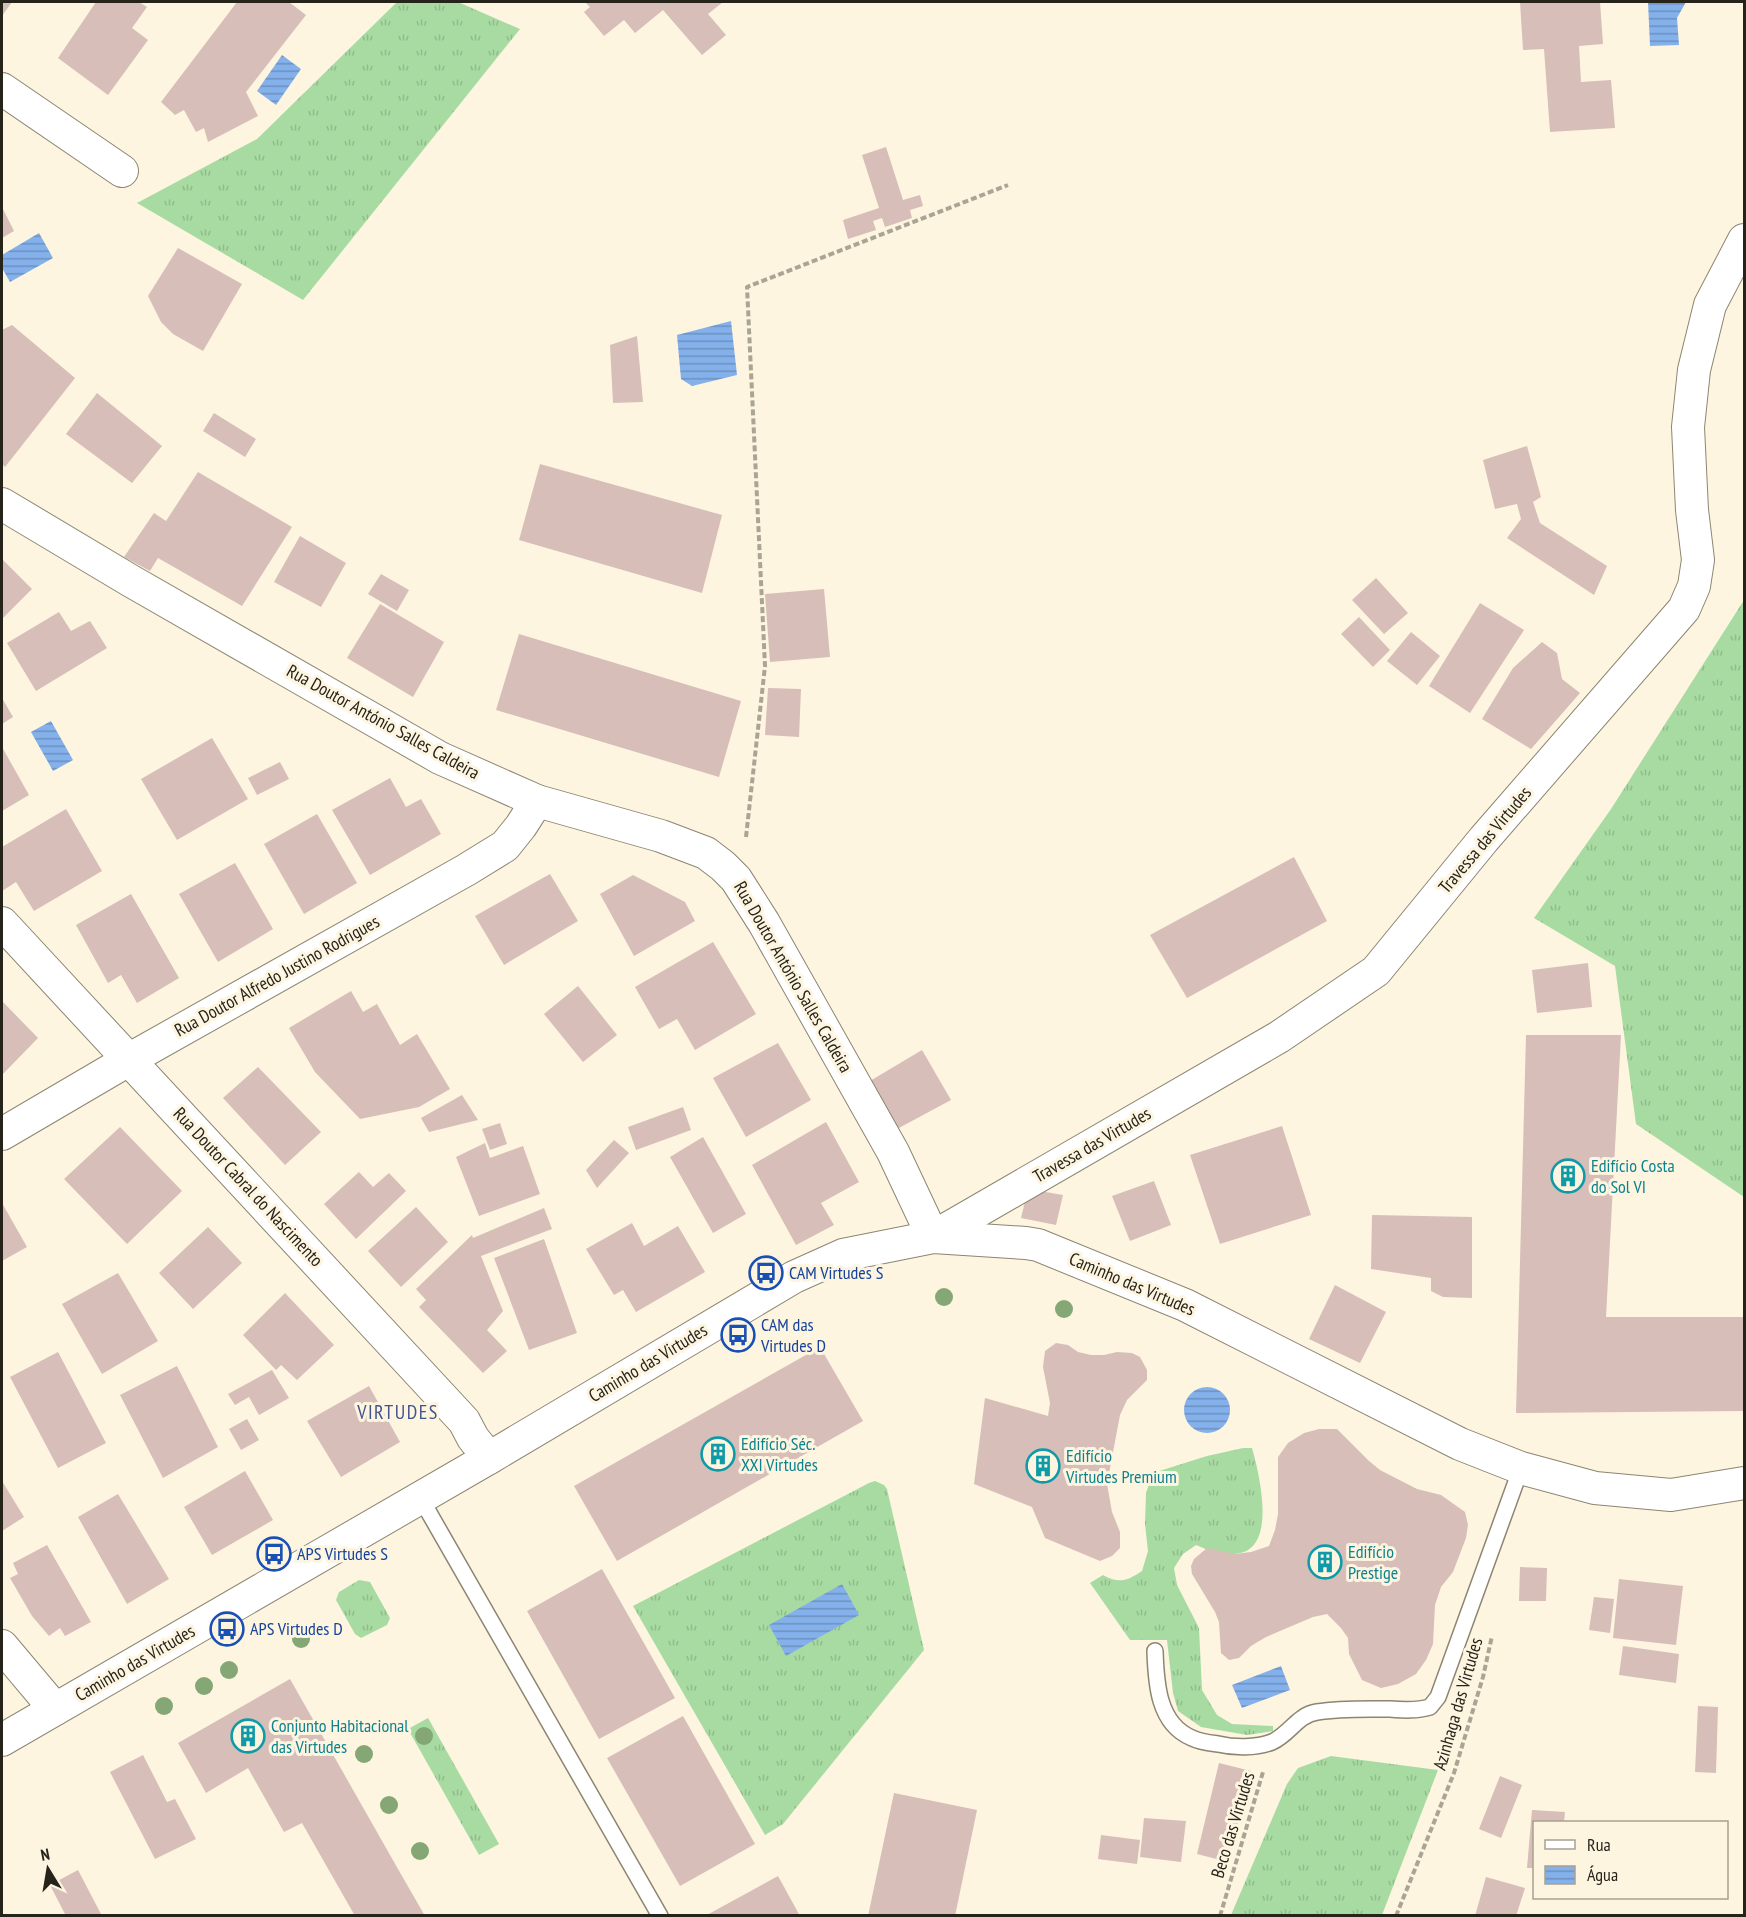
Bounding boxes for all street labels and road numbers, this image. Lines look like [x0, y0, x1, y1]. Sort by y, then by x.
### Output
street label: Rua Doutor António Salles Caldeira [283, 659, 484, 784]
street label: Travessa das Virtudes [1433, 782, 1536, 898]
street label: Rua Doutor António Salles Caldeira [729, 877, 858, 1076]
street label: Rua Doutor Alfredo Justino Rodrigues [170, 910, 383, 1041]
street label: Rua Doutor Cabral do Nascimento [169, 1102, 328, 1271]
street label: Travessa das Virtudes [1029, 1102, 1155, 1188]
street label: Caminho das Virtudes [1066, 1247, 1199, 1320]
street label: Caminho das Virtudes [584, 1318, 711, 1407]
street label: Caminho das Virtudes [71, 1619, 199, 1706]
street label: Azinhaga das Virtudes [1428, 1635, 1487, 1773]
street label: Beco das Virtudes [1206, 1769, 1260, 1881]

